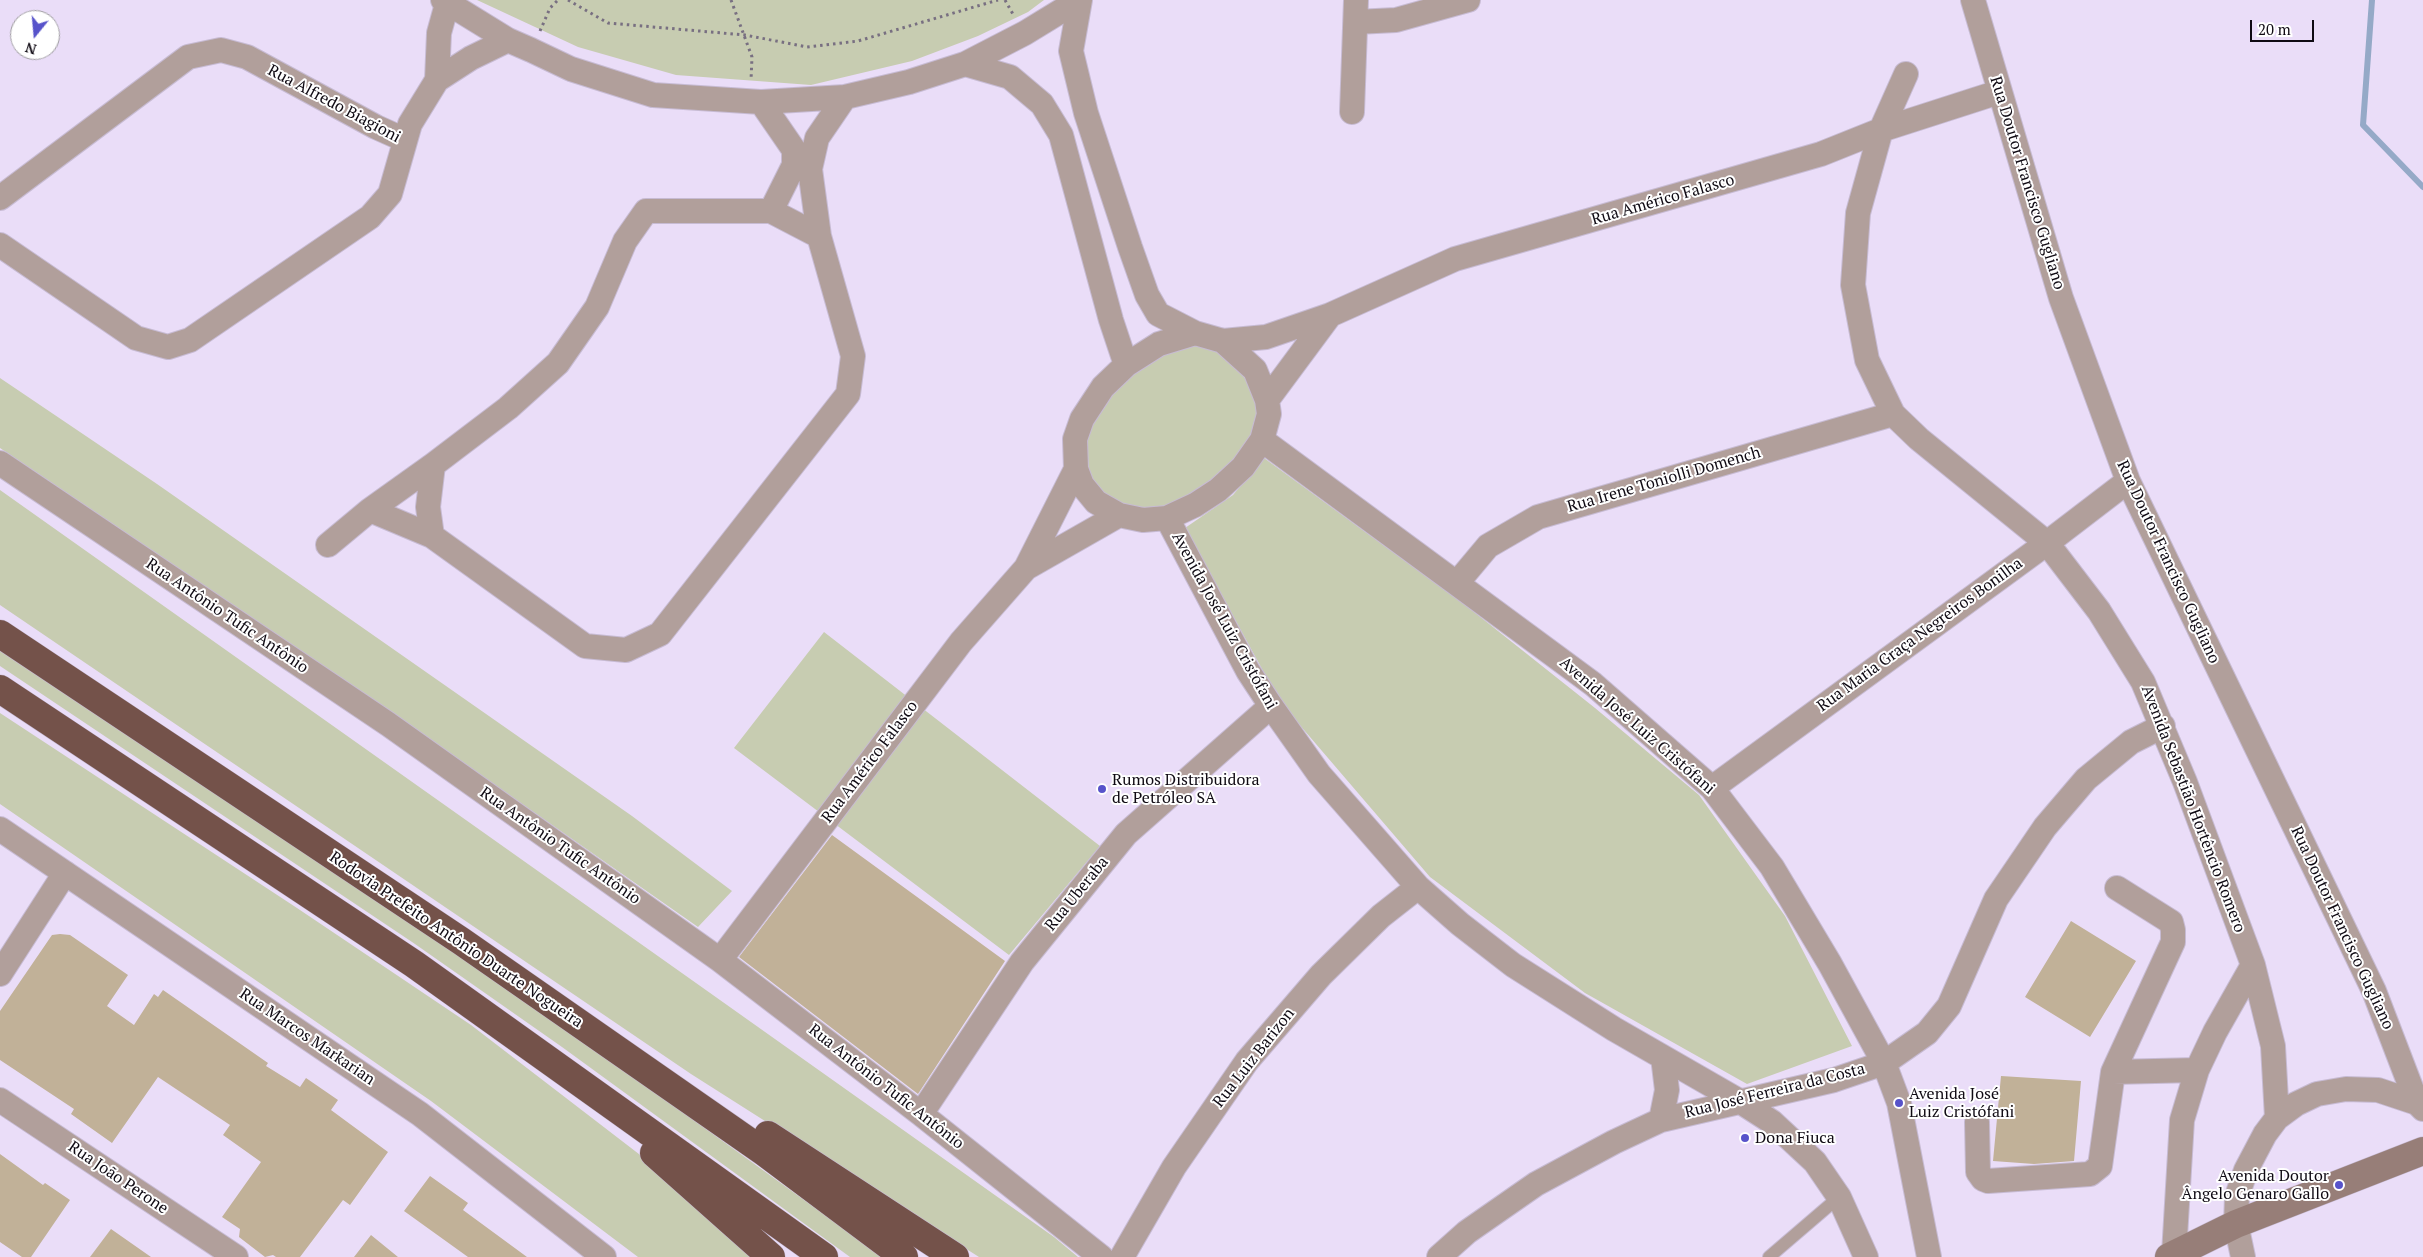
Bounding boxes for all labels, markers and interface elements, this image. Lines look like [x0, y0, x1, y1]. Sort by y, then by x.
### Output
north arrow [10, 10, 60, 60]
scale bar [2253, 10, 2317, 42]
text: 20 m [2258, 19, 2291, 39]
text: N [23, 38, 39, 60]
street label: Rua Alfredo Biagioni [264, 61, 404, 147]
street label: Rua Doutor Francisco Gugliano [1985, 74, 2069, 292]
street label: Rua Américo Falasco [1589, 170, 1737, 230]
street label: Rua Irene Toniolli Domench [1565, 443, 1763, 517]
street label: Rua Doutor Francisco Gugliano [2112, 457, 2224, 667]
street label: Avenida José Luiz Cristófani [1167, 529, 1281, 713]
street label: Rua Antônio Tufic Antônio [142, 554, 312, 678]
street label: Rua Maria Graça Negreiros Bonilha [1814, 554, 2026, 716]
street label: Avenida José Luiz Cristófani [1555, 653, 1719, 799]
street label: Avenida Sebastião Hortêncio Romero [2137, 683, 2249, 935]
street label: Rua Américo Falasco [818, 697, 922, 827]
place label: Rumos Distribuidora de Petróleo SA [1112, 770, 1259, 808]
street label: Rua Antônio Tufic Antônio [476, 783, 644, 909]
marker: Rumos Distribuidora de Petróleo SA [1096, 783, 1108, 795]
street label: Rua Doutor Francisco Gugliano [2286, 823, 2398, 1033]
street label: Rodovia Prefeito Antônio Duarte Nogueira [326, 848, 586, 1032]
street label: Rua Uberaba [1041, 853, 1113, 935]
street label: Rua Marcos Markarian [236, 985, 378, 1089]
street label: Rua Luiz Barizon [1209, 1005, 1299, 1111]
street label: Rua Antônio Tufic Antônio [805, 1020, 967, 1154]
street label: Rua José Ferreira da Costa [1683, 1059, 1867, 1123]
place label: Avenida José Luiz Cristófani [1909, 1084, 2014, 1122]
marker: Avenida José Luiz Cristófani [1893, 1097, 1905, 1109]
place label: Dona Fiuca [1755, 1128, 1835, 1148]
marker: Dona Fiuca [1739, 1132, 1751, 1144]
street label: Rua João Perone [65, 1138, 171, 1218]
place label: Avenida Doutor Ângelo Genaro Gallo [2181, 1166, 2329, 1204]
marker: Avenida Doutor Ângelo Genaro Gallo [2333, 1179, 2345, 1191]

